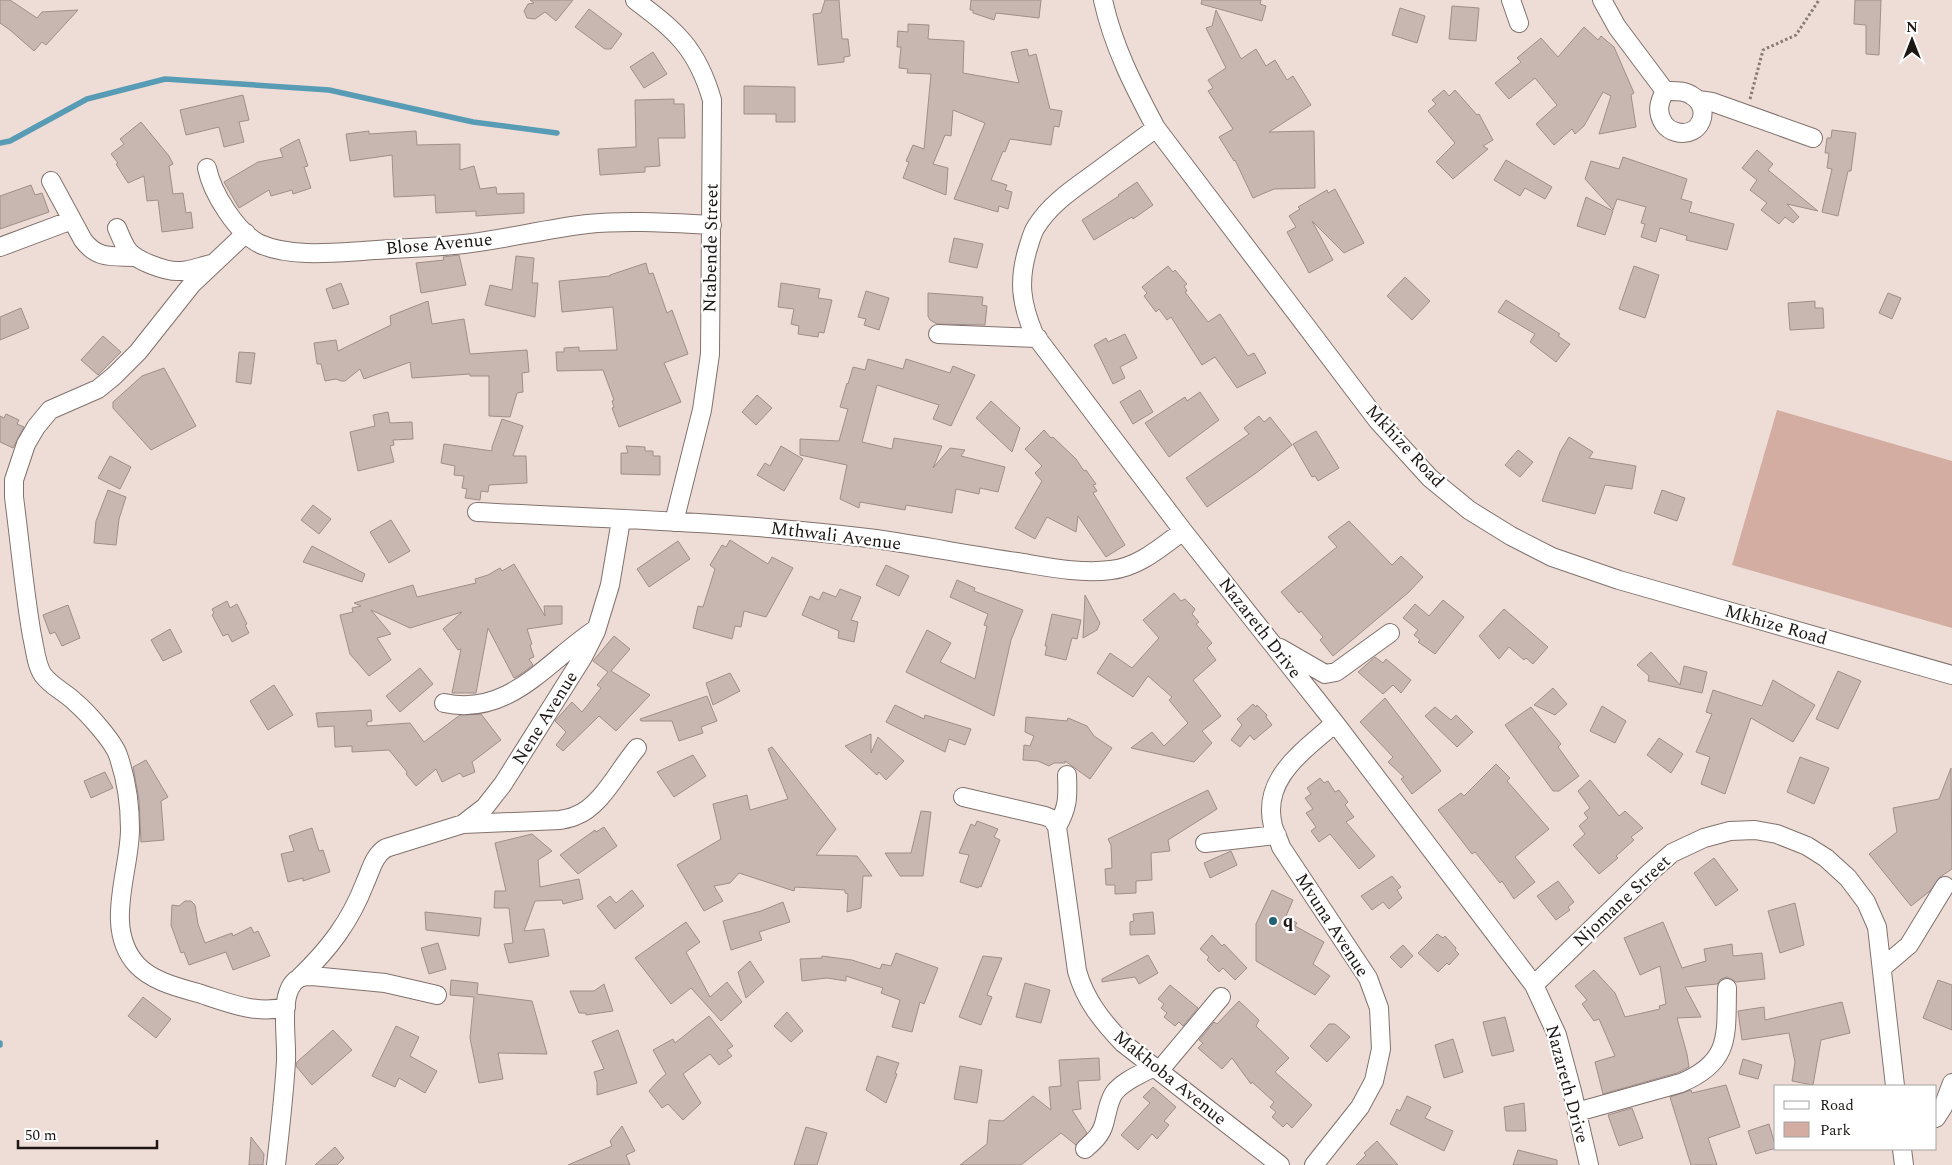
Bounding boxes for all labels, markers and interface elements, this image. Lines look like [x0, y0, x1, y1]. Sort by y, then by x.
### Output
north arrow [1887, 15, 1937, 65]
text: N [1906, 17, 1918, 38]
street label: Ntabende Street [696, 183, 726, 313]
street label: Blose Avenue [384, 226, 494, 262]
street label: Mkhize Road [1359, 398, 1451, 494]
street label: Mthwali Avenue [769, 515, 903, 557]
street label: Nazareth Drive [1212, 572, 1308, 684]
street label: Mkhize Road [1722, 597, 1830, 653]
street label: Nene Avenue [505, 666, 585, 770]
street label: Njomane Street [1567, 849, 1677, 953]
street label: Mvuna Avenue [1288, 868, 1376, 982]
place label: q [1283, 908, 1294, 935]
marker: q [1267, 915, 1279, 927]
street label: Nazareth Drive [1538, 1022, 1596, 1146]
street label: Makhoba Avenue [1108, 1024, 1232, 1132]
legend [1774, 1085, 1937, 1150]
text: Road [1820, 1094, 1854, 1117]
scale bar [18, 1118, 156, 1150]
text: Park [1820, 1119, 1851, 1142]
text: 50 m [25, 1124, 57, 1147]

